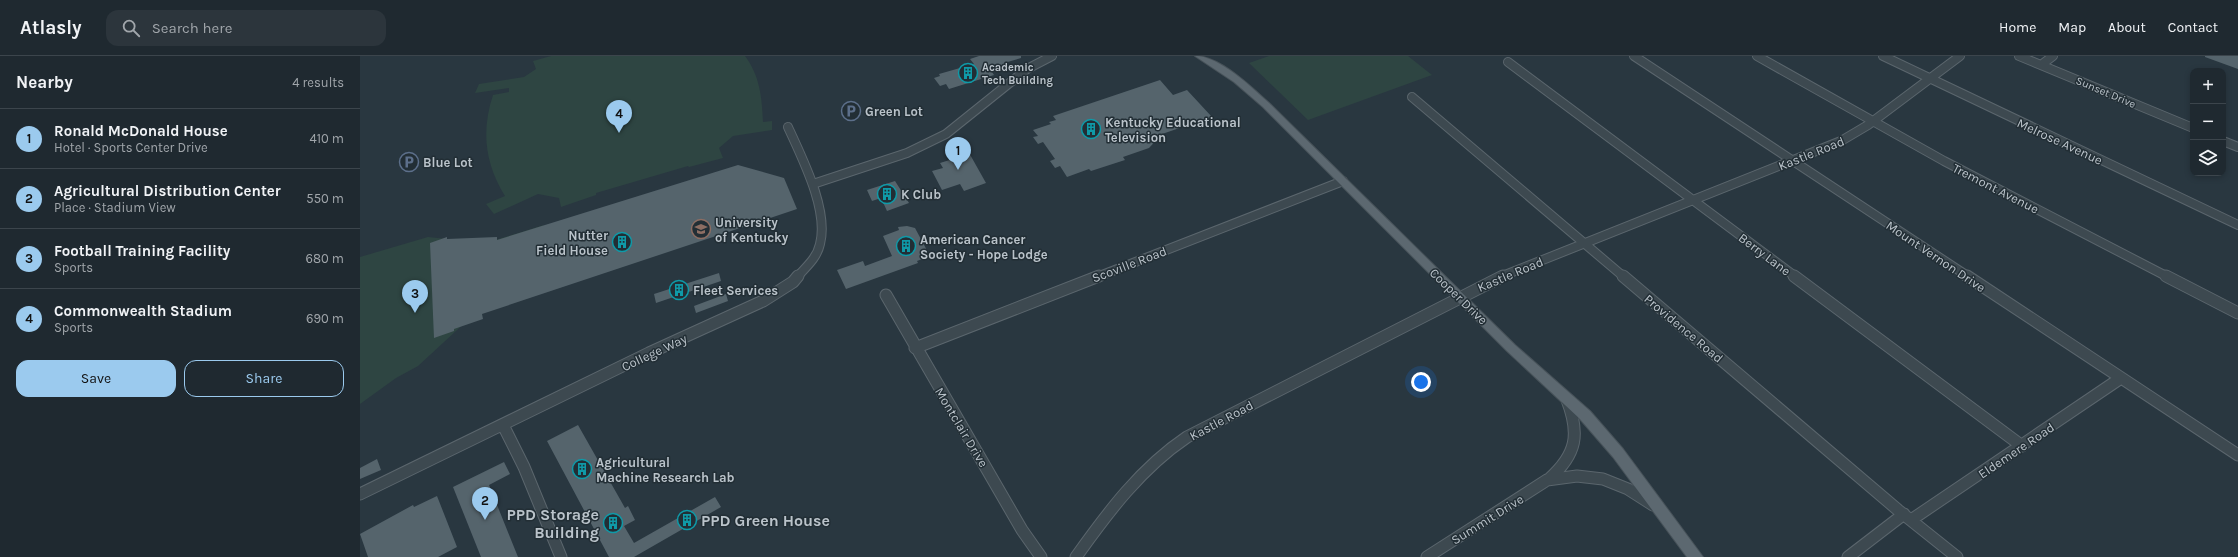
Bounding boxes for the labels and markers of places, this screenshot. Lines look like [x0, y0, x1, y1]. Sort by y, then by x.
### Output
place label: Academic Tech Building [982, 61, 1053, 87]
building icon: Academic Tech Building [957, 62, 979, 84]
pin: 4 [606, 100, 632, 133]
parking icon: Green Lot [840, 100, 862, 122]
place label: Green Lot [865, 104, 923, 119]
place label: Kentucky Educational Television [1105, 115, 1241, 145]
building icon: Kentucky Educational Television [1080, 118, 1102, 140]
pin: 1 [945, 137, 971, 170]
parking icon: Blue Lot [398, 151, 420, 173]
place label: Blue Lot [423, 155, 473, 170]
building icon: K Club [876, 183, 898, 205]
place label: K Club [901, 187, 941, 202]
place label: University of Kentucky [715, 215, 789, 245]
school or university icon: University of Kentucky [690, 218, 712, 240]
place label: Nutter Field House [536, 228, 609, 258]
building icon: Nutter Field House [611, 231, 633, 253]
place label: American Cancer Society - Hope Lodge [920, 232, 1048, 262]
building icon: American Cancer Society - Hope Lodge [895, 235, 917, 257]
building icon: Fleet Services [668, 279, 690, 301]
pin: 3 [402, 280, 428, 313]
place label: Fleet Services [693, 283, 778, 298]
place label: Agricultural Machine Research Lab [596, 455, 735, 485]
building icon: Agricultural Machine Research Lab [571, 458, 593, 480]
pin: 2 [472, 487, 498, 520]
place label: PPD Storage Building [506, 505, 599, 542]
building icon: PPD Green House [676, 509, 698, 531]
place label: PPD Green House [701, 511, 830, 530]
building icon: PPD Storage Building [602, 512, 624, 534]

